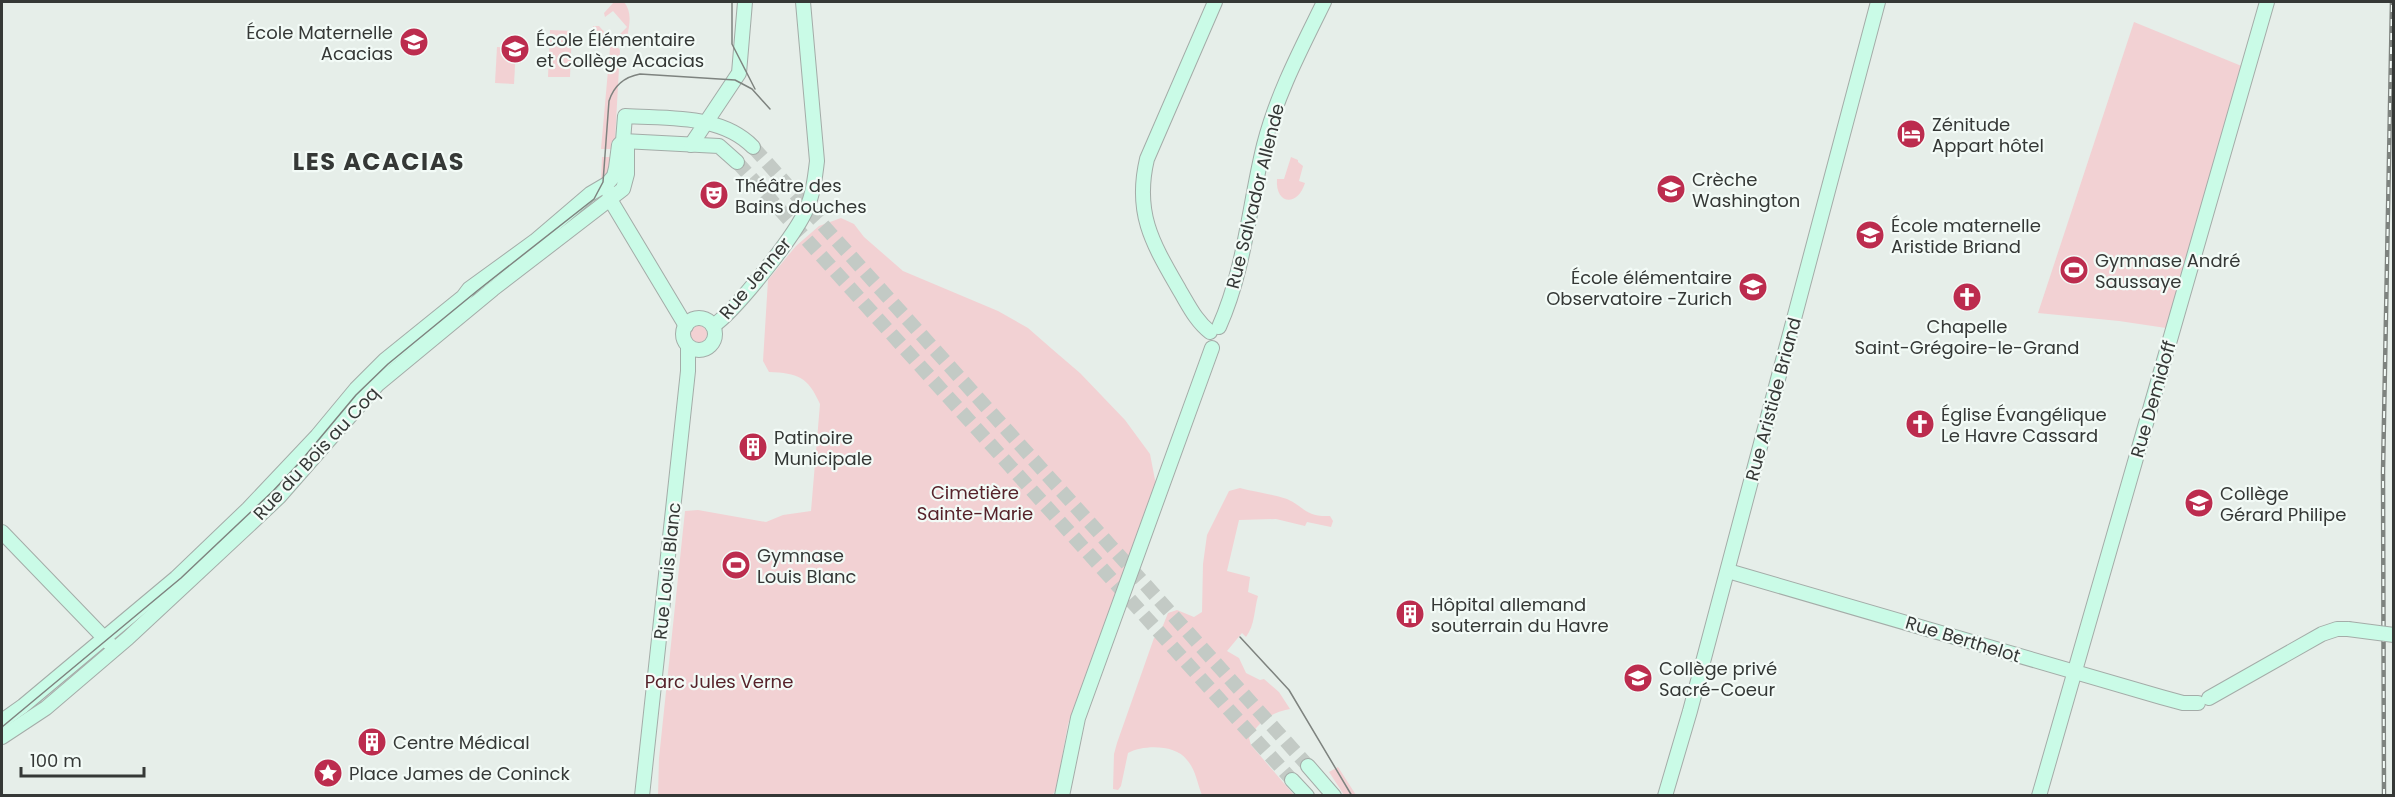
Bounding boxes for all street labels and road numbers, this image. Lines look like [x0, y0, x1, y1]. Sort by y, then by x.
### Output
street label: Rue Salvador Allende [1220, 101, 1290, 291]
street label: Rue Jenner [713, 231, 797, 324]
street label: Rue Aristide Briand [1739, 315, 1807, 483]
street label: Rue Demidoff [2124, 337, 2182, 461]
street label: Rue du Bois au Coq [247, 381, 385, 525]
street label: Rue Louis Blanc [647, 501, 687, 641]
street label: Rue Berthelot [1902, 610, 2024, 668]

